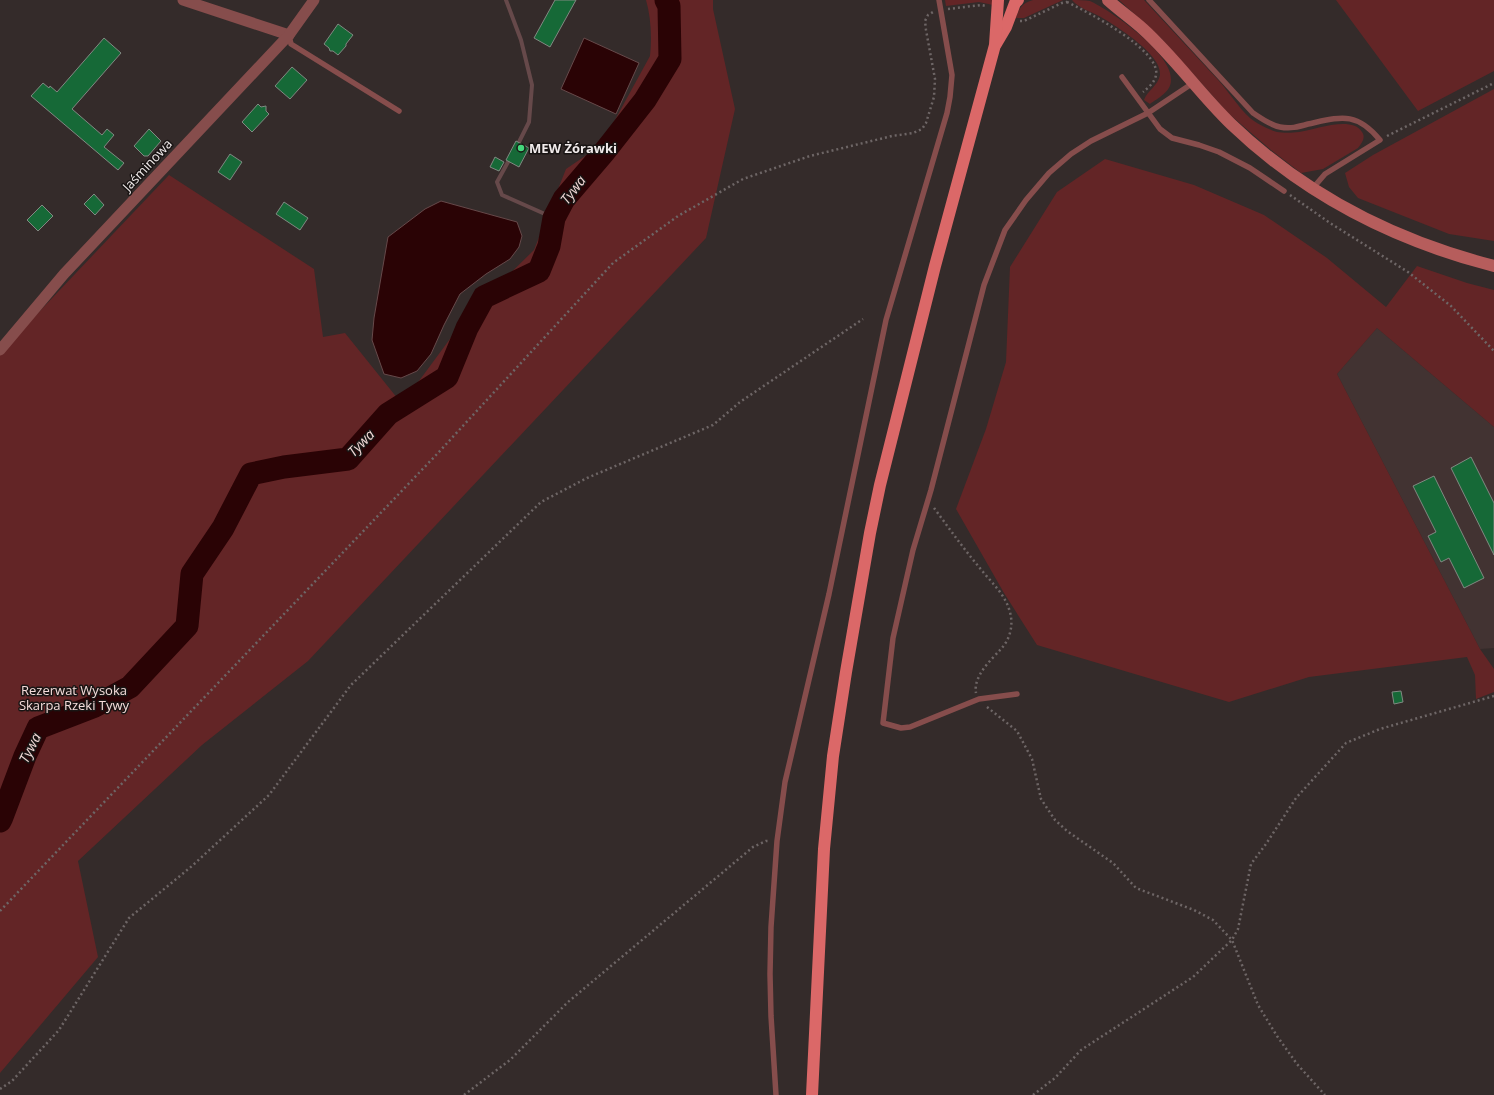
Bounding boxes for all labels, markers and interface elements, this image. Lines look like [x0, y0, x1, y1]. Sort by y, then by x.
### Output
street label: Jaśminowa [117, 135, 176, 196]
place label: MEW Żórawki [529, 139, 617, 157]
marker: MEW Żórawki [516, 143, 526, 153]
water label: Tywa [556, 171, 590, 208]
water label: Tywa [343, 425, 378, 461]
park label: Rezerwat Wysoka Skarpa Rzeki Tywy [19, 681, 130, 714]
water label: Tywa [14, 729, 45, 766]

